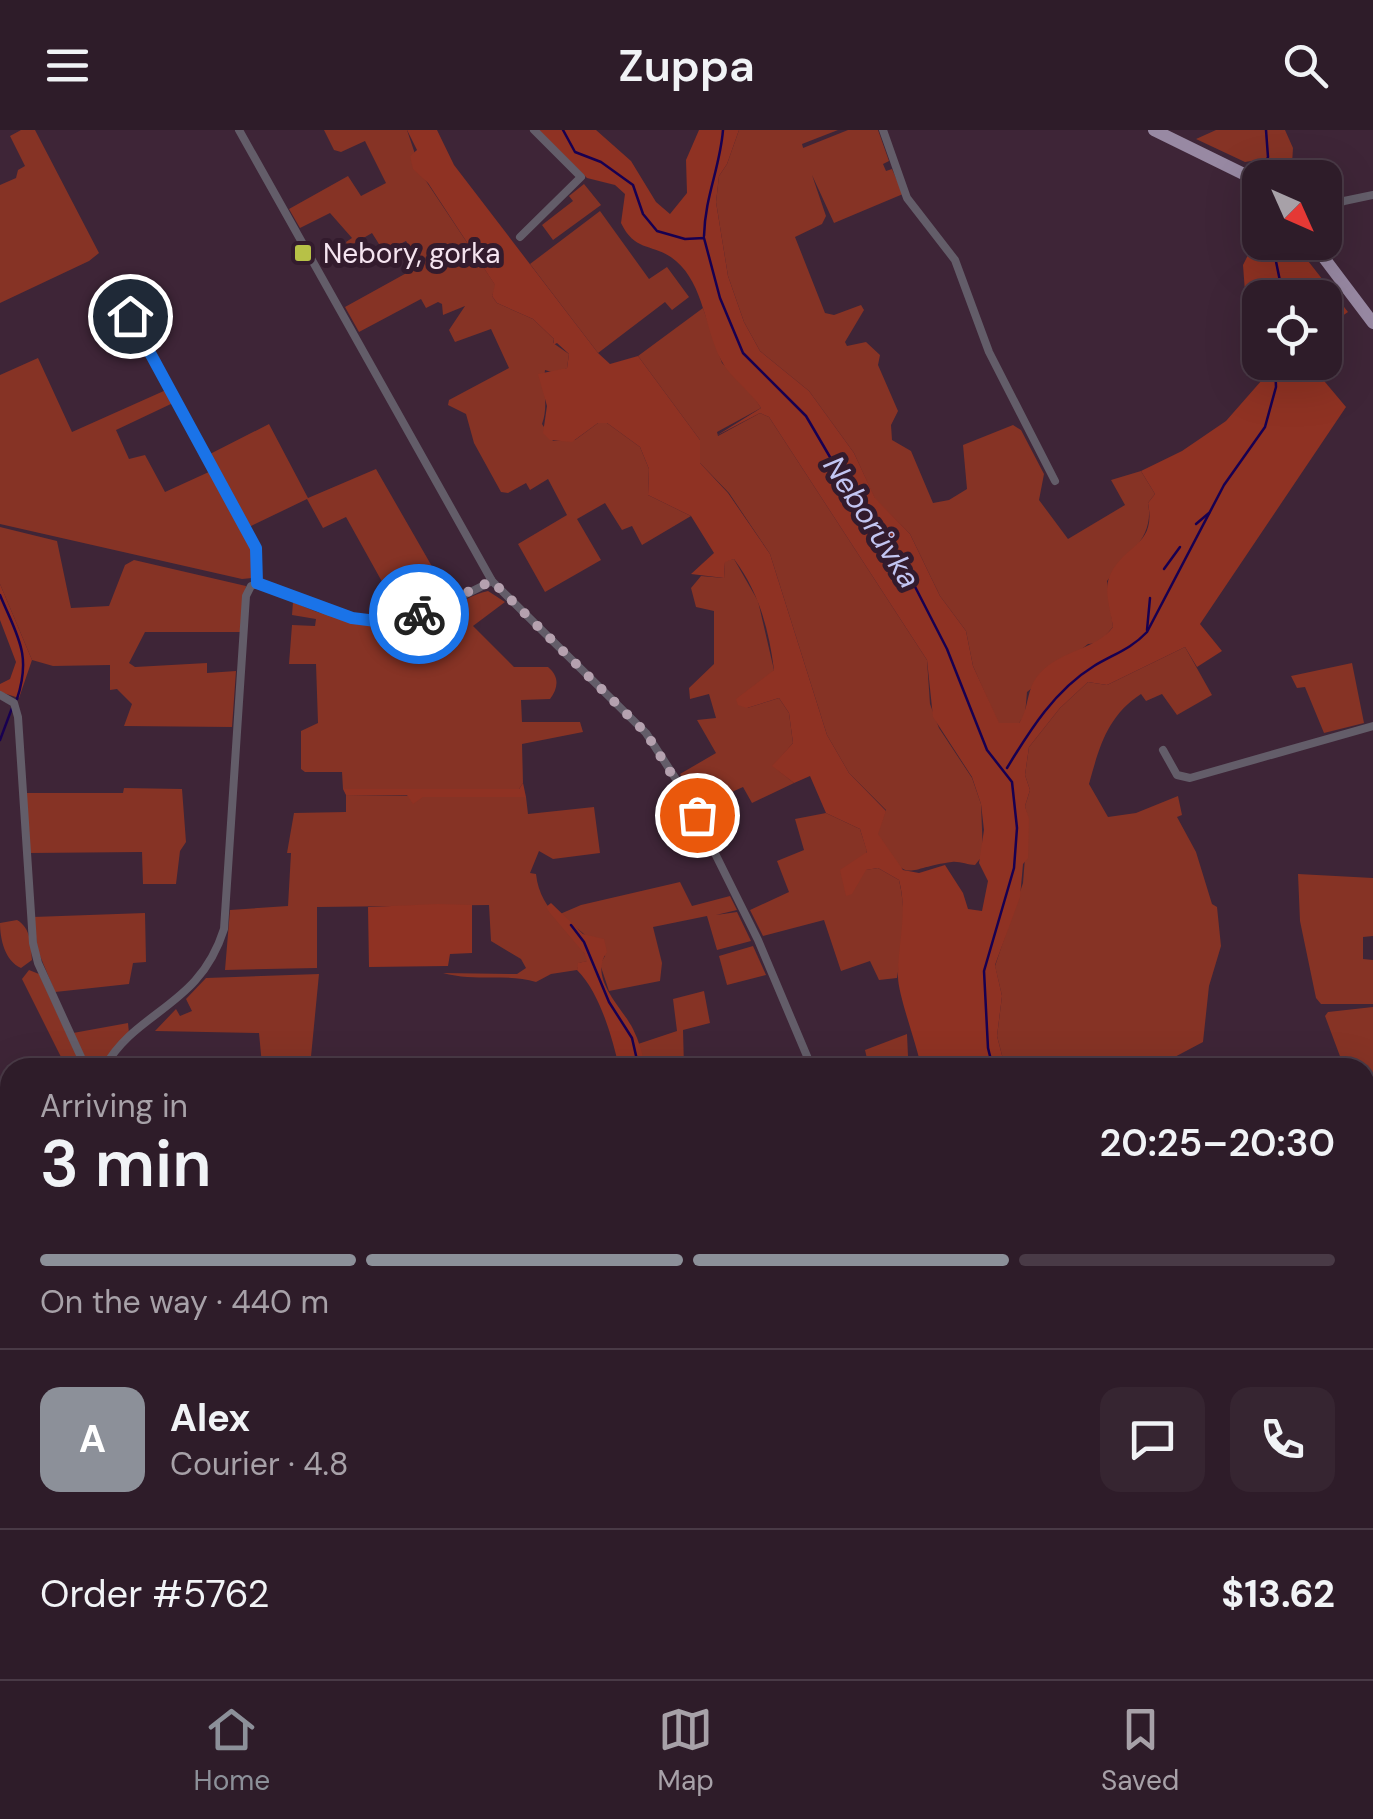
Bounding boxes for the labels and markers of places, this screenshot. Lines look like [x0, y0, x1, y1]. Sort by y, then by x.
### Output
place label: Nebory, gorka [323, 235, 500, 272]
marker: Nebory, gorka [292, 242, 314, 264]
pin [88, 274, 173, 359]
pin [655, 773, 740, 858]

